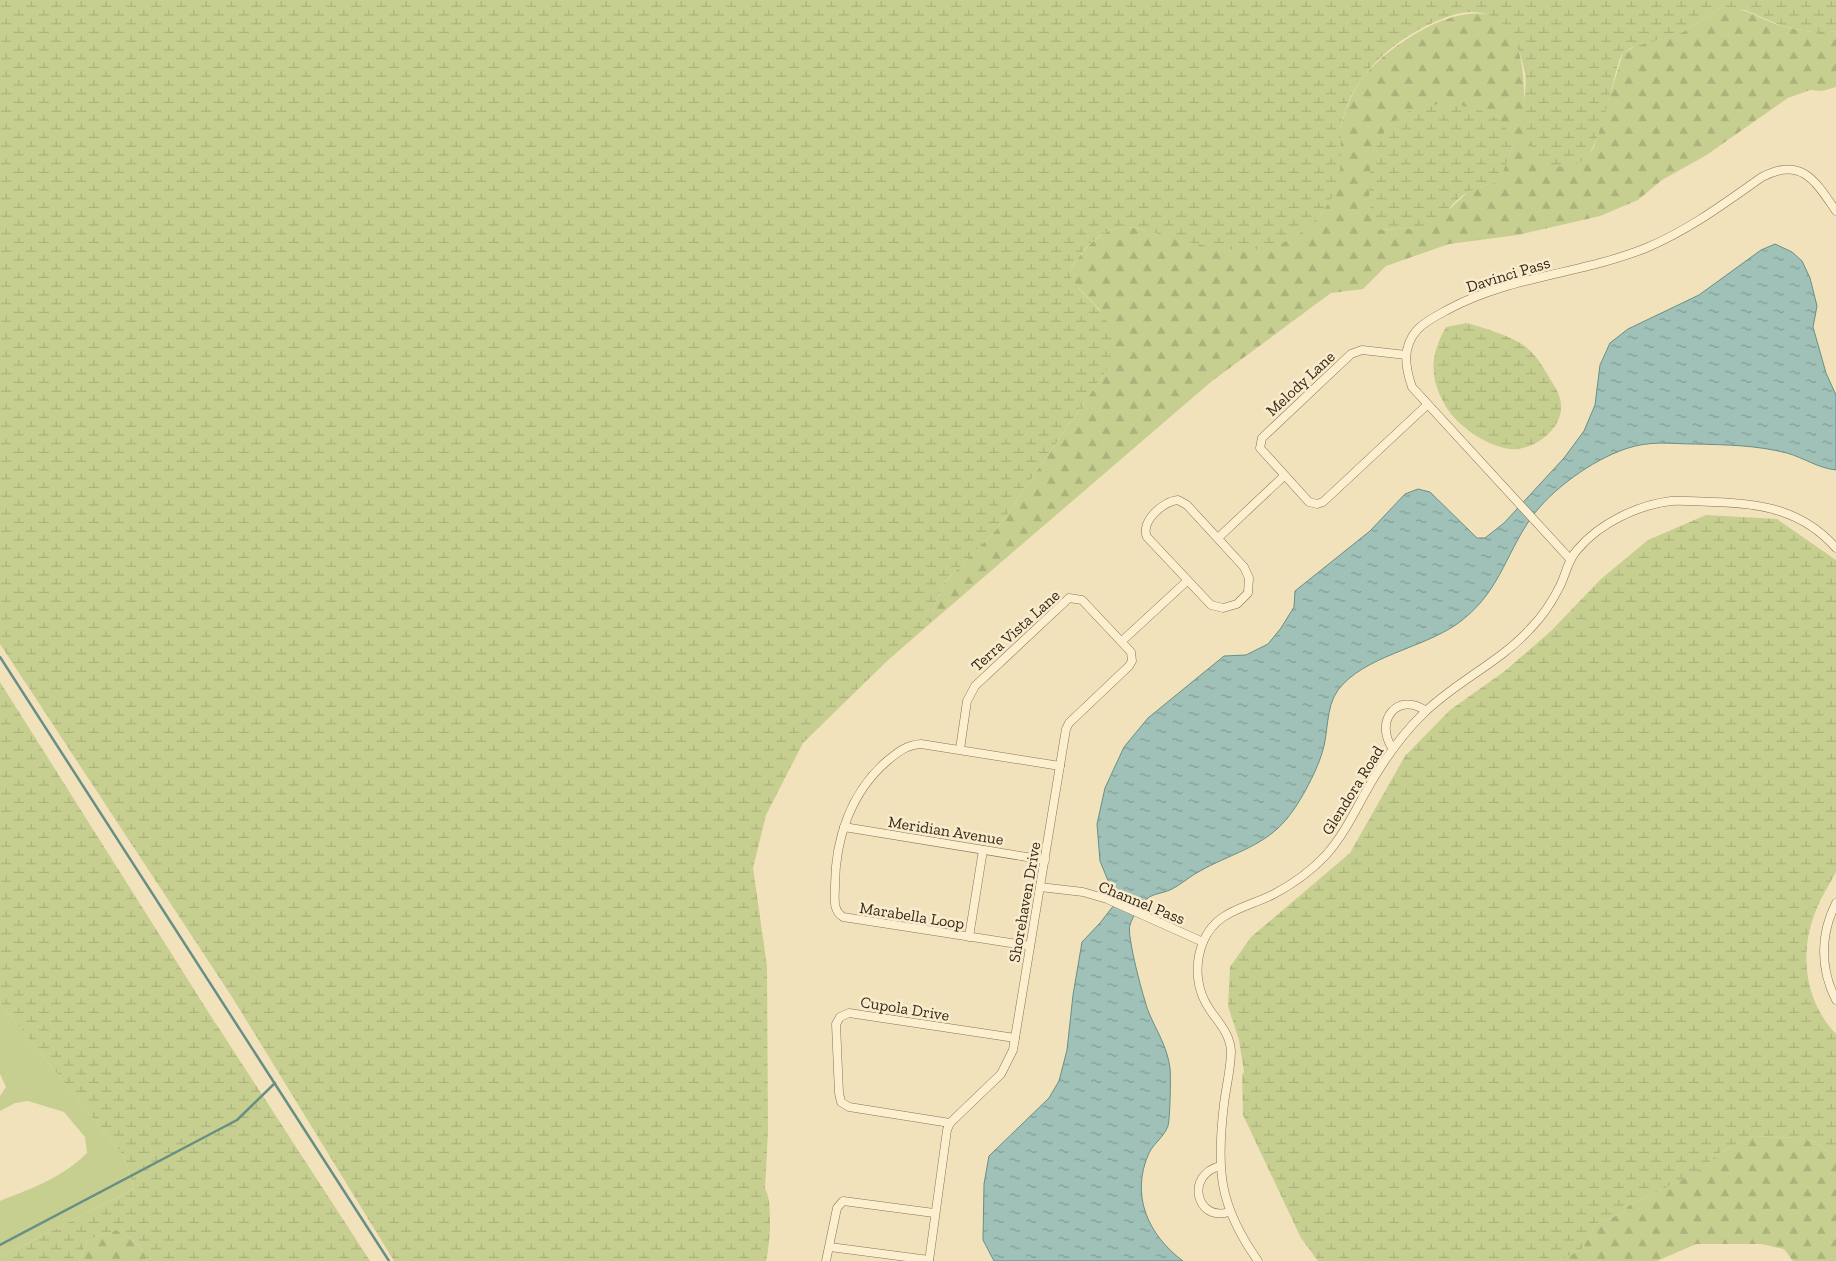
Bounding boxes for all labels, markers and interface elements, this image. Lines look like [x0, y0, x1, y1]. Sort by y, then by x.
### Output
street label: Davinci Pass [1464, 253, 1552, 296]
street label: Melody Lane [1262, 347, 1339, 420]
street label: Terra Vista Lane [967, 586, 1064, 675]
street label: Glendora Road [1317, 742, 1387, 838]
street label: Meridian Avenue [887, 812, 1005, 849]
street label: Shorehaven Drive [1005, 840, 1044, 964]
street label: Channel Pass [1096, 876, 1188, 928]
street label: Marabella Loop [858, 898, 966, 933]
street label: Cupola Drive [859, 992, 951, 1025]

